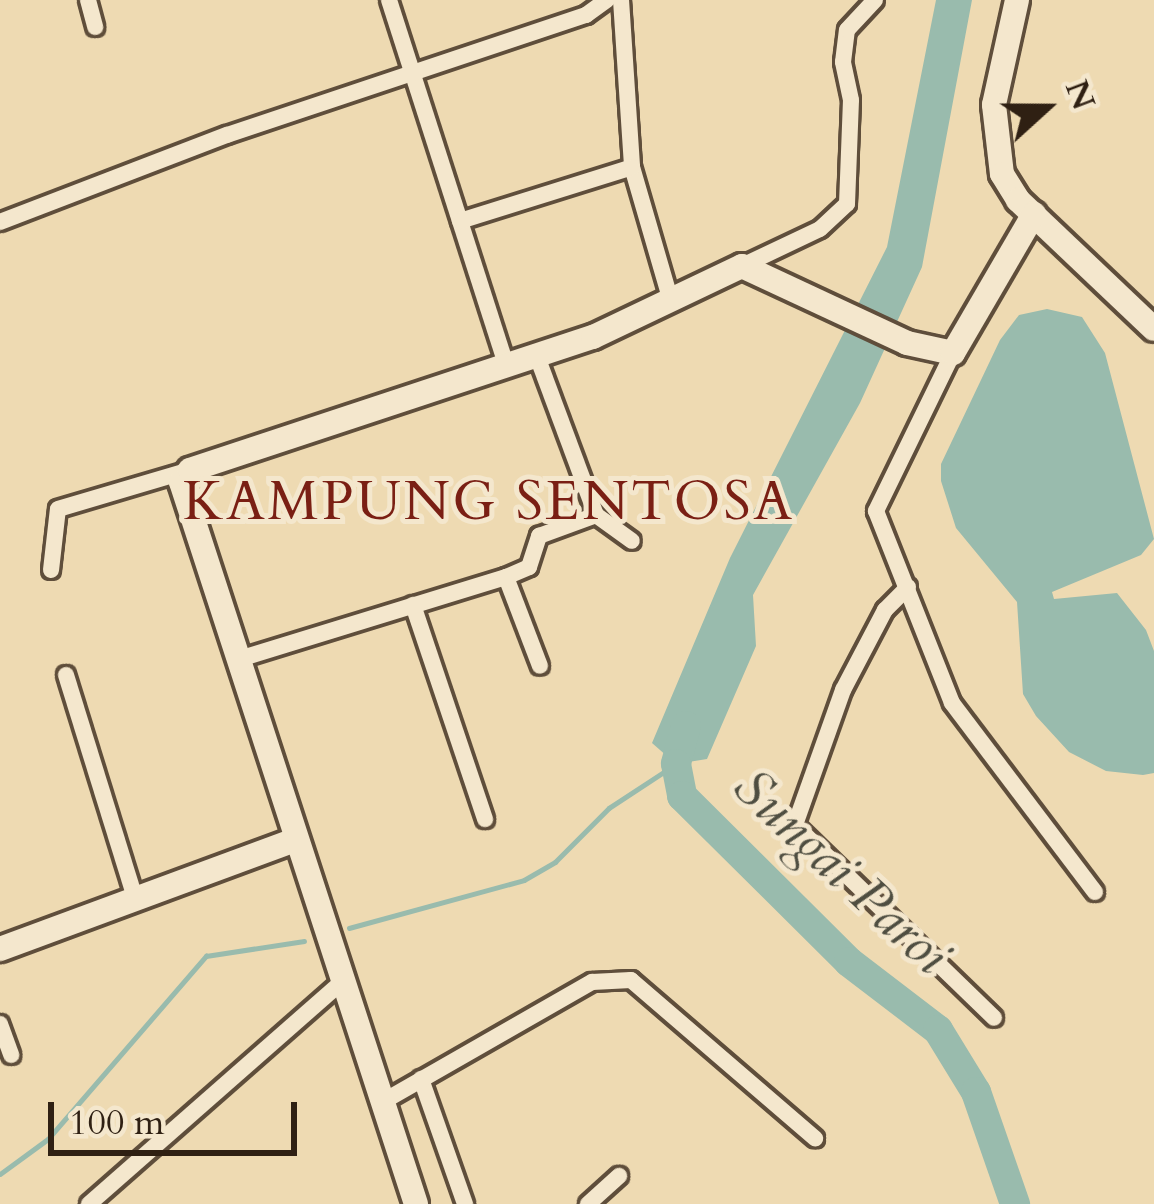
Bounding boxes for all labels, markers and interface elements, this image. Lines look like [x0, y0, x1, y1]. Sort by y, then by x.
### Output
north arrow [986, 48, 1106, 168]
text: N [1054, 73, 1106, 116]
district label: KAMPUNG SENTOSA [183, 471, 795, 535]
water label: Sungai Paroi [720, 756, 962, 988]
scale bar [54, 1078, 303, 1152]
text: 100 m [69, 1098, 164, 1147]

